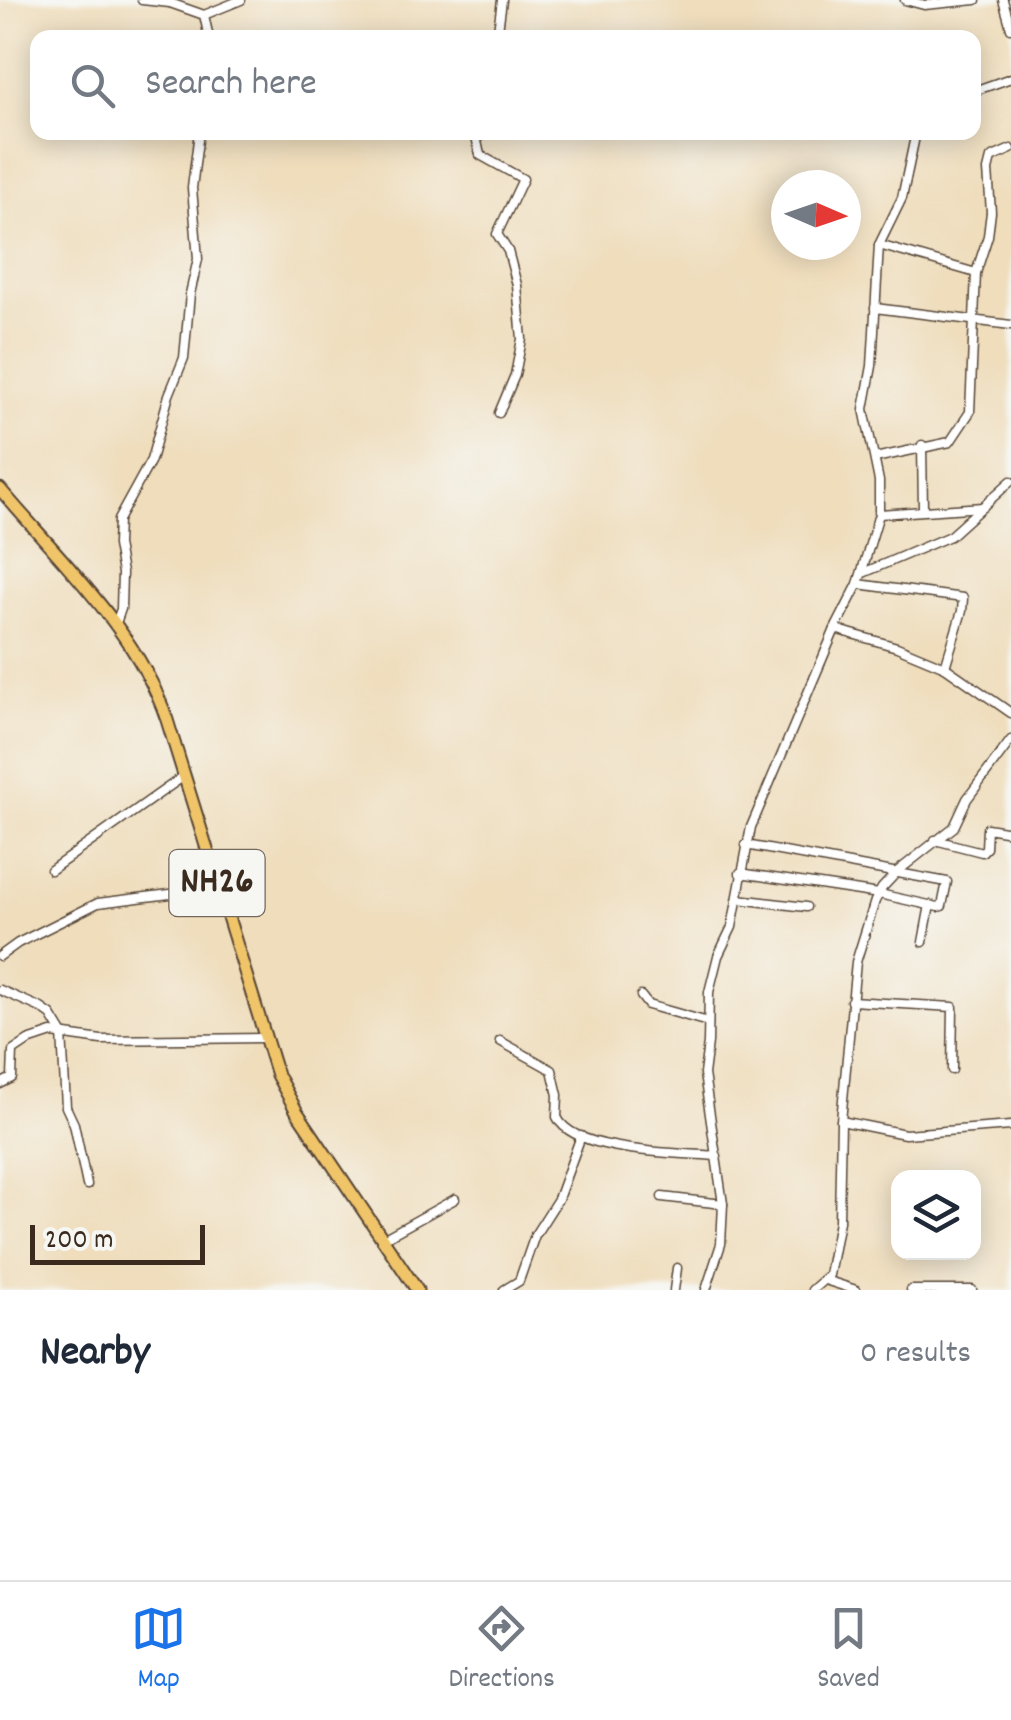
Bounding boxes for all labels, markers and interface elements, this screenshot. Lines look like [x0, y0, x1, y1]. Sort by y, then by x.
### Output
search box [30, 30, 981, 140]
icon: search [65, 58, 120, 113]
text: Search here [145, 58, 317, 113]
north arrow [771, 170, 861, 260]
road number: NH26 [170, 850, 264, 916]
map controls [891, 1170, 981, 1260]
button: layers [891, 1170, 981, 1260]
scale bar [30, 1220, 205, 1264]
text: 200 m [45, 1222, 113, 1262]
text: Nearby [40, 1325, 150, 1385]
text: 0 results [860, 1332, 971, 1378]
tab: Map [131, 1601, 186, 1701]
tab: Directions [449, 1601, 555, 1701]
tab: Saved [817, 1601, 880, 1701]

